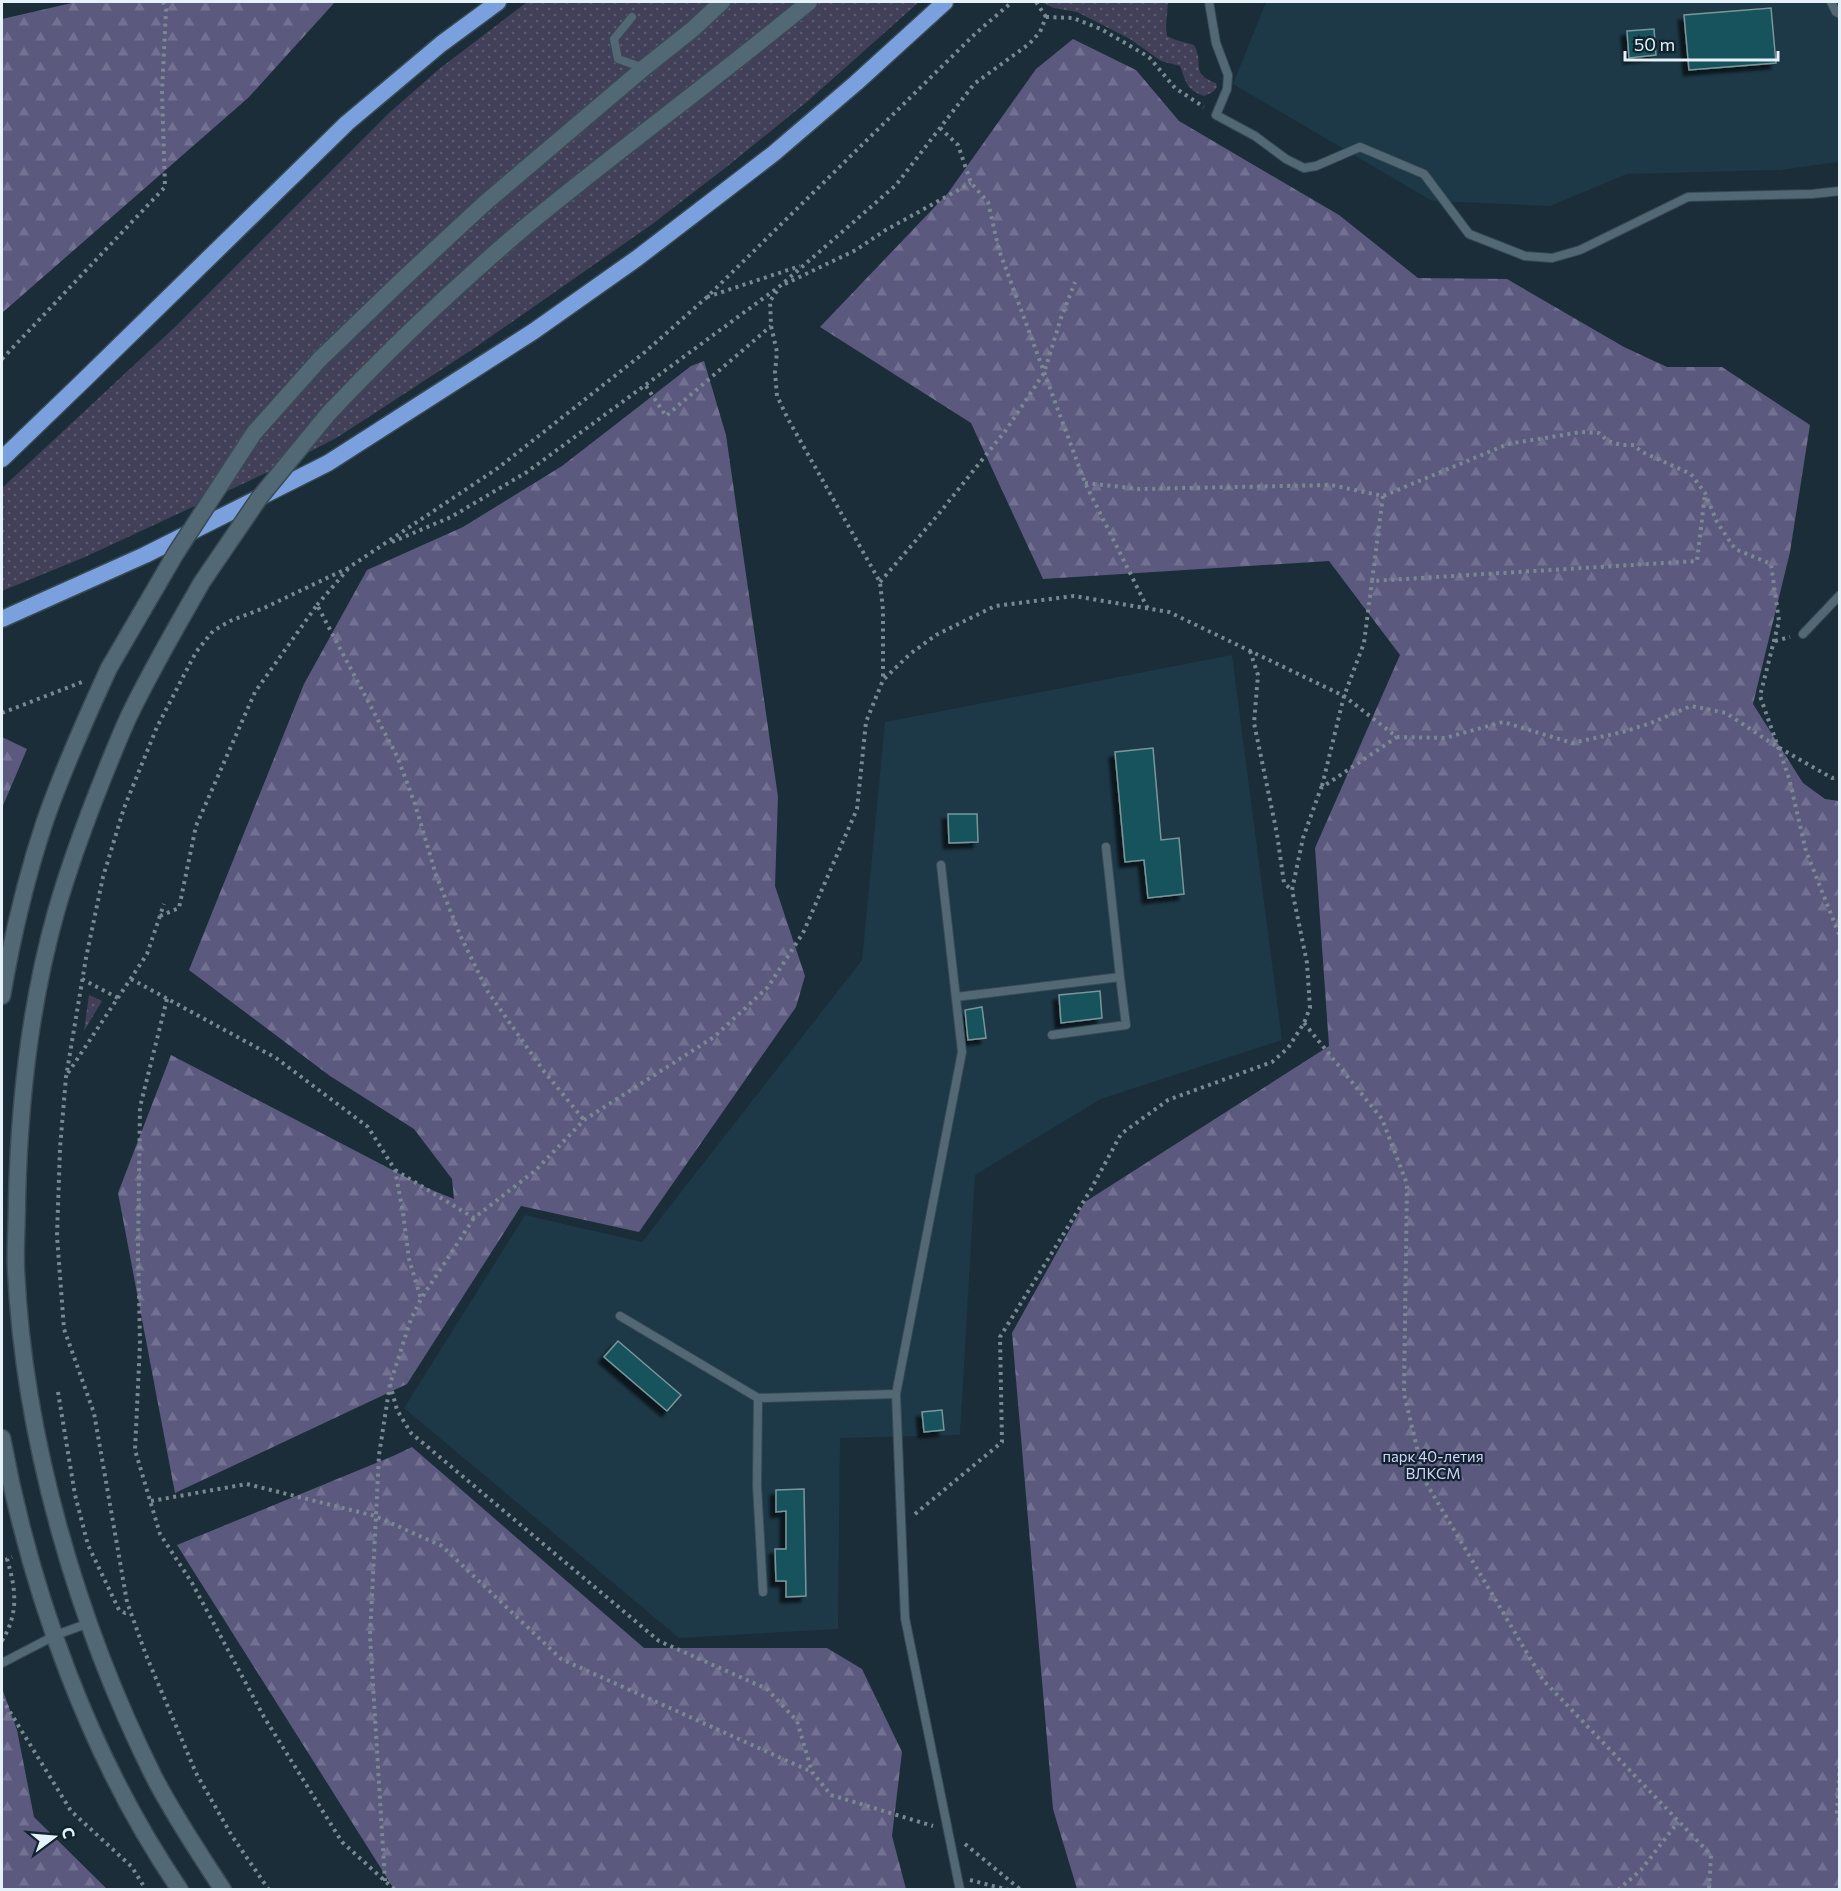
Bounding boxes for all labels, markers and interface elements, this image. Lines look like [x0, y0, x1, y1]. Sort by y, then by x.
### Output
scale bar [1625, 24, 1778, 62]
text: 50 m [1634, 33, 1675, 55]
park label: парк 40-летия ВЛКСМ [1382, 1447, 1484, 1482]
north arrow [24, 1807, 84, 1867]
text: С [58, 1825, 80, 1841]

